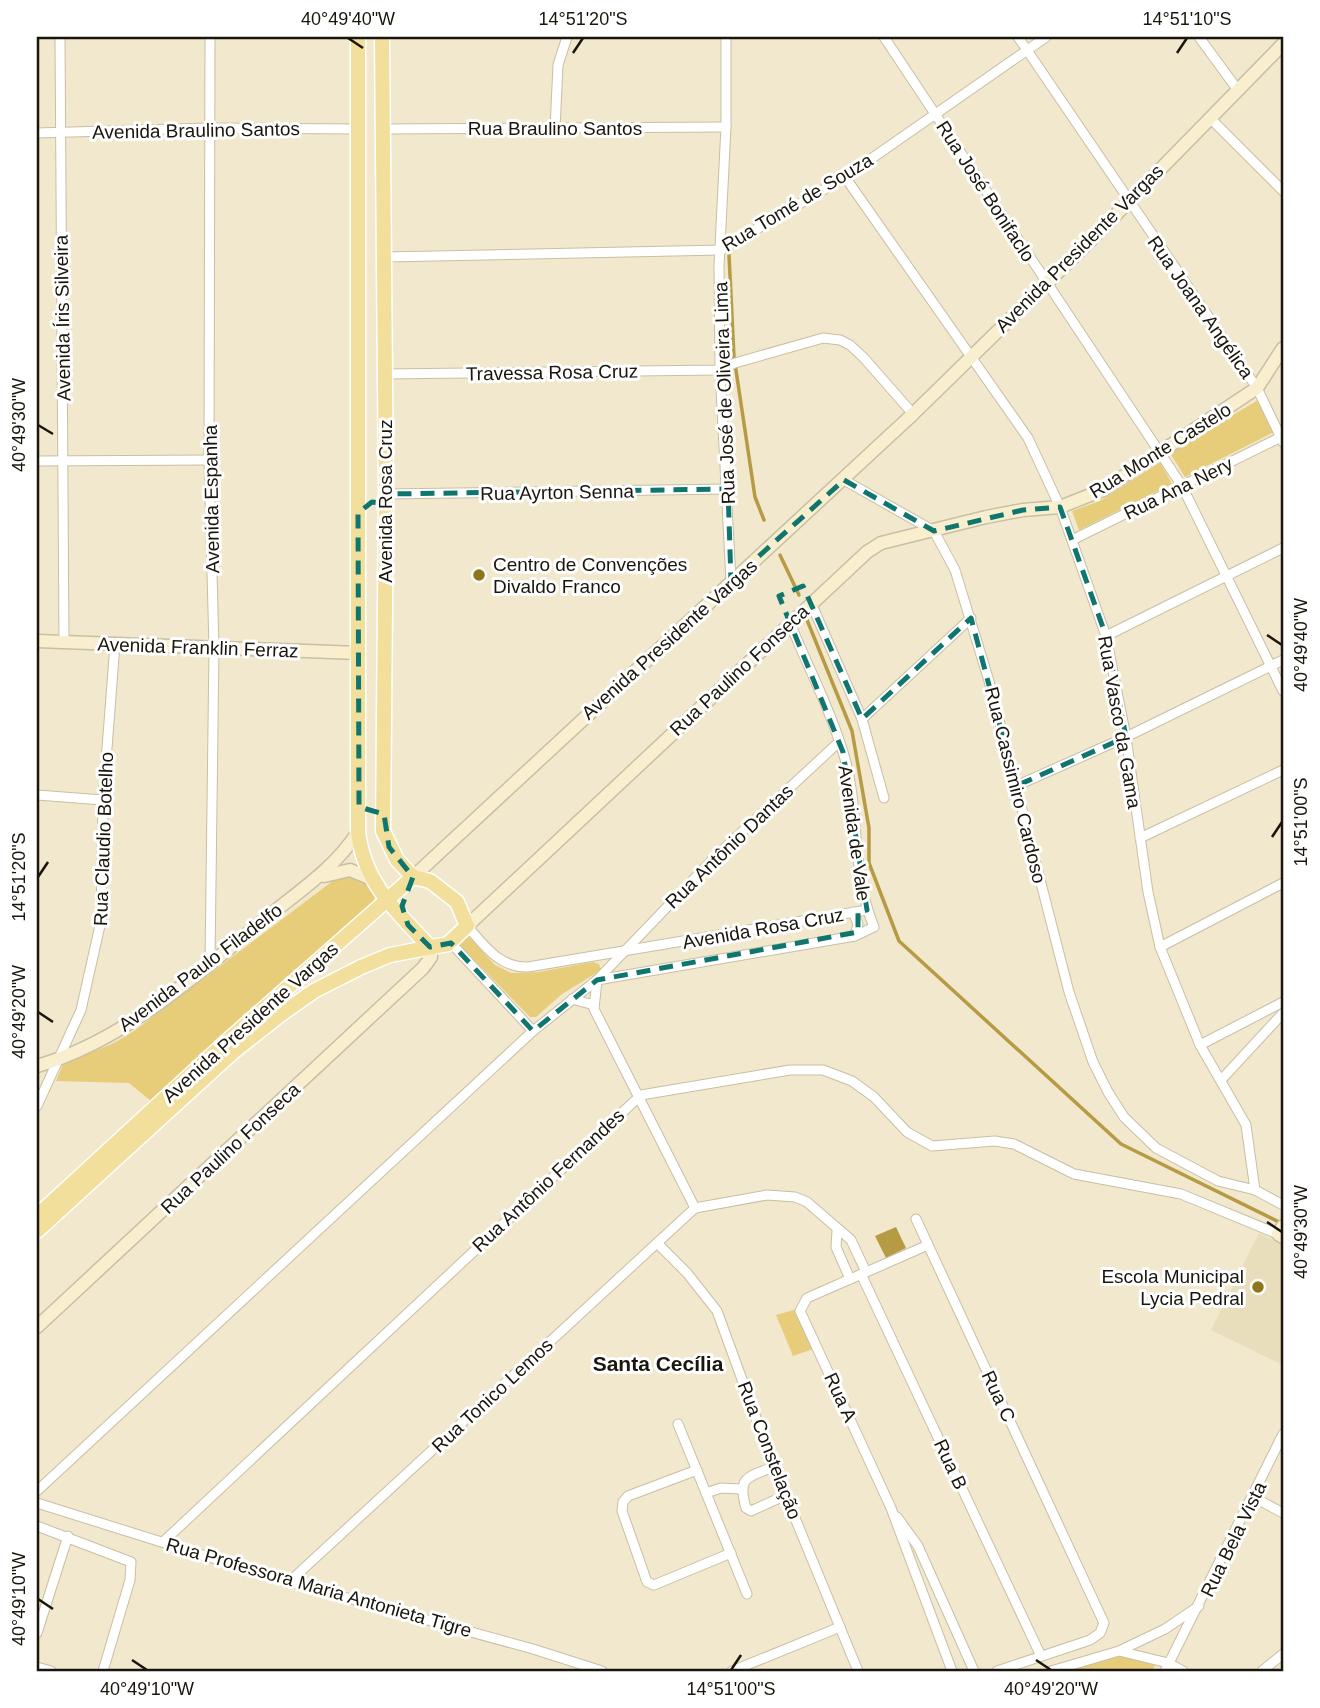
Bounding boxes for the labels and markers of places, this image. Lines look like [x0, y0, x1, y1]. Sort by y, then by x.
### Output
place label: Centro de Convenções Divaldo Franco [493, 554, 687, 597]
marker: Centro de Convenções Divaldo Franco [471, 567, 487, 583]
place label: Escola Municipal Lycia Pedral [1101, 1266, 1244, 1309]
marker: Escola Municipal Lycia Pedral [1250, 1279, 1266, 1295]

